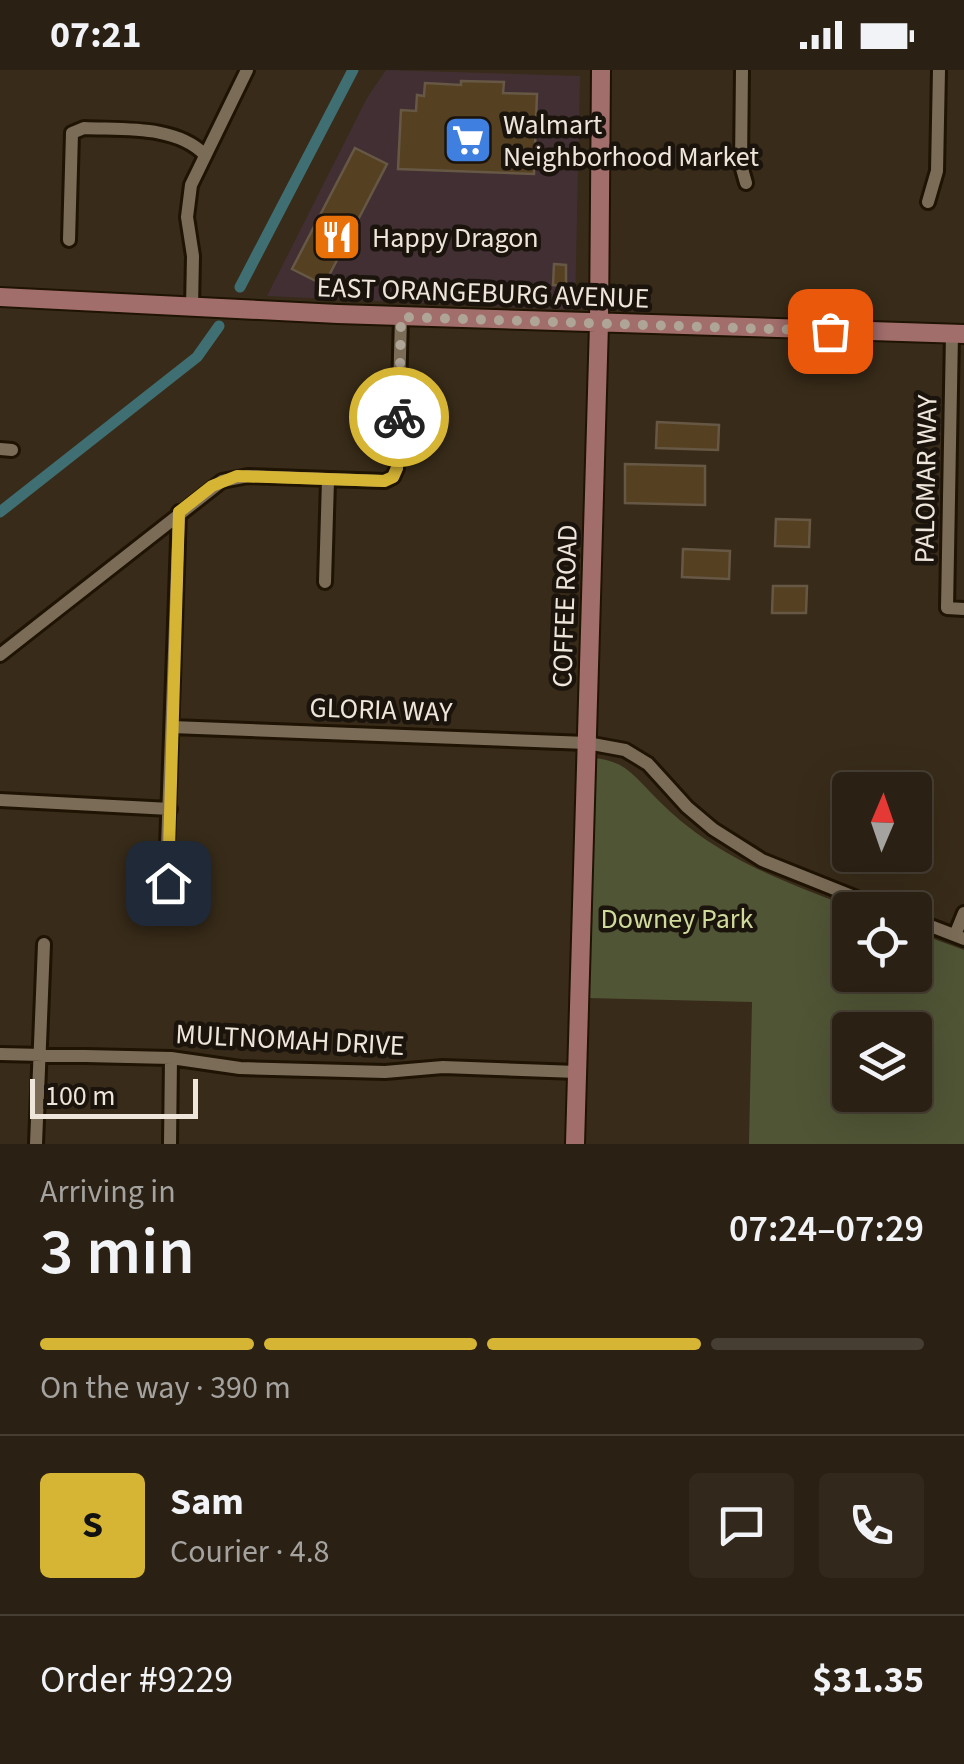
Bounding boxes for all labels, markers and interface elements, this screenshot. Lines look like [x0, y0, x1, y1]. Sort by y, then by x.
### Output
text: 07:21 [50, 8, 142, 62]
place label: Walmart Neighborhood Market [503, 105, 759, 177]
supermarket icon: Walmart Neighborhood Market [442, 114, 494, 166]
restaurant icon: Happy Dragon [311, 211, 363, 263]
place label: Happy Dragon [372, 218, 539, 258]
street label: EAST ORANGEBURG AVENUE [316, 267, 650, 319]
pin [788, 289, 873, 374]
icon: bag [803, 304, 858, 359]
courier [349, 367, 449, 467]
icon: bike [372, 390, 427, 445]
street label: PALOMAR WAY [905, 394, 947, 564]
street label: COFFEE ROAD [542, 524, 588, 688]
street label: GLORIA WAY [309, 688, 454, 733]
north arrow [832, 772, 932, 872]
map controls [832, 772, 932, 1112]
pin [126, 841, 211, 926]
icon: home [141, 856, 196, 911]
button: locate [832, 892, 932, 992]
park label: Downey Park [601, 899, 754, 939]
button: layers [832, 1012, 932, 1112]
street label: MULTNOMAH DRIVE [174, 1014, 406, 1066]
scale bar [30, 1074, 198, 1118]
text: 100 m [45, 1076, 116, 1116]
text: Arriving in [40, 1169, 176, 1215]
text: 07:24–07:29 [729, 1202, 924, 1256]
text: 3 min [40, 1206, 195, 1299]
text: On the way · 390 m [40, 1365, 291, 1411]
button: chat [689, 1473, 794, 1578]
button: phone [819, 1473, 924, 1578]
text: Sam [170, 1475, 244, 1529]
text: S [82, 1498, 103, 1552]
text: Courier · 4.8 [170, 1529, 330, 1575]
text: Order #9229 [40, 1653, 233, 1707]
text: $31.35 [812, 1653, 924, 1707]

